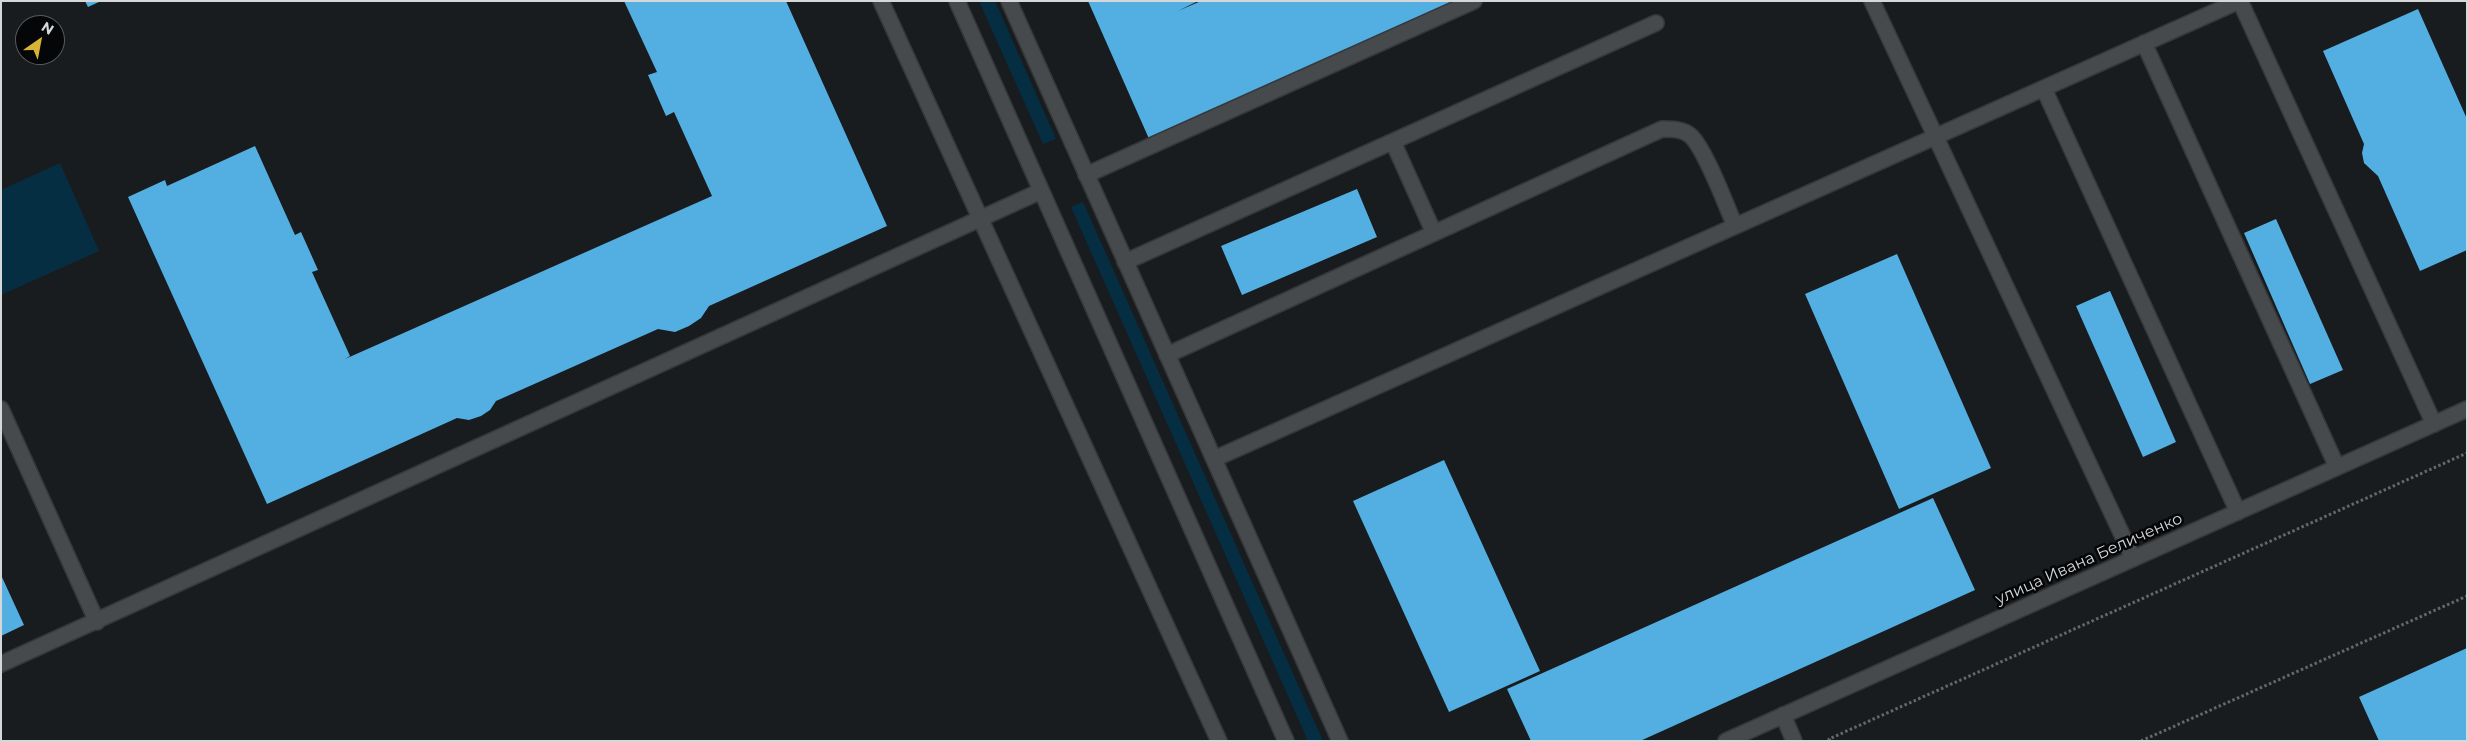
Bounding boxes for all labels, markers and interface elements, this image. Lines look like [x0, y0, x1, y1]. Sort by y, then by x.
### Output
north arrow [15, 15, 65, 65]
text: N [38, 18, 57, 39]
street label: улица Ивана Беличенко [1993, 509, 2185, 609]

